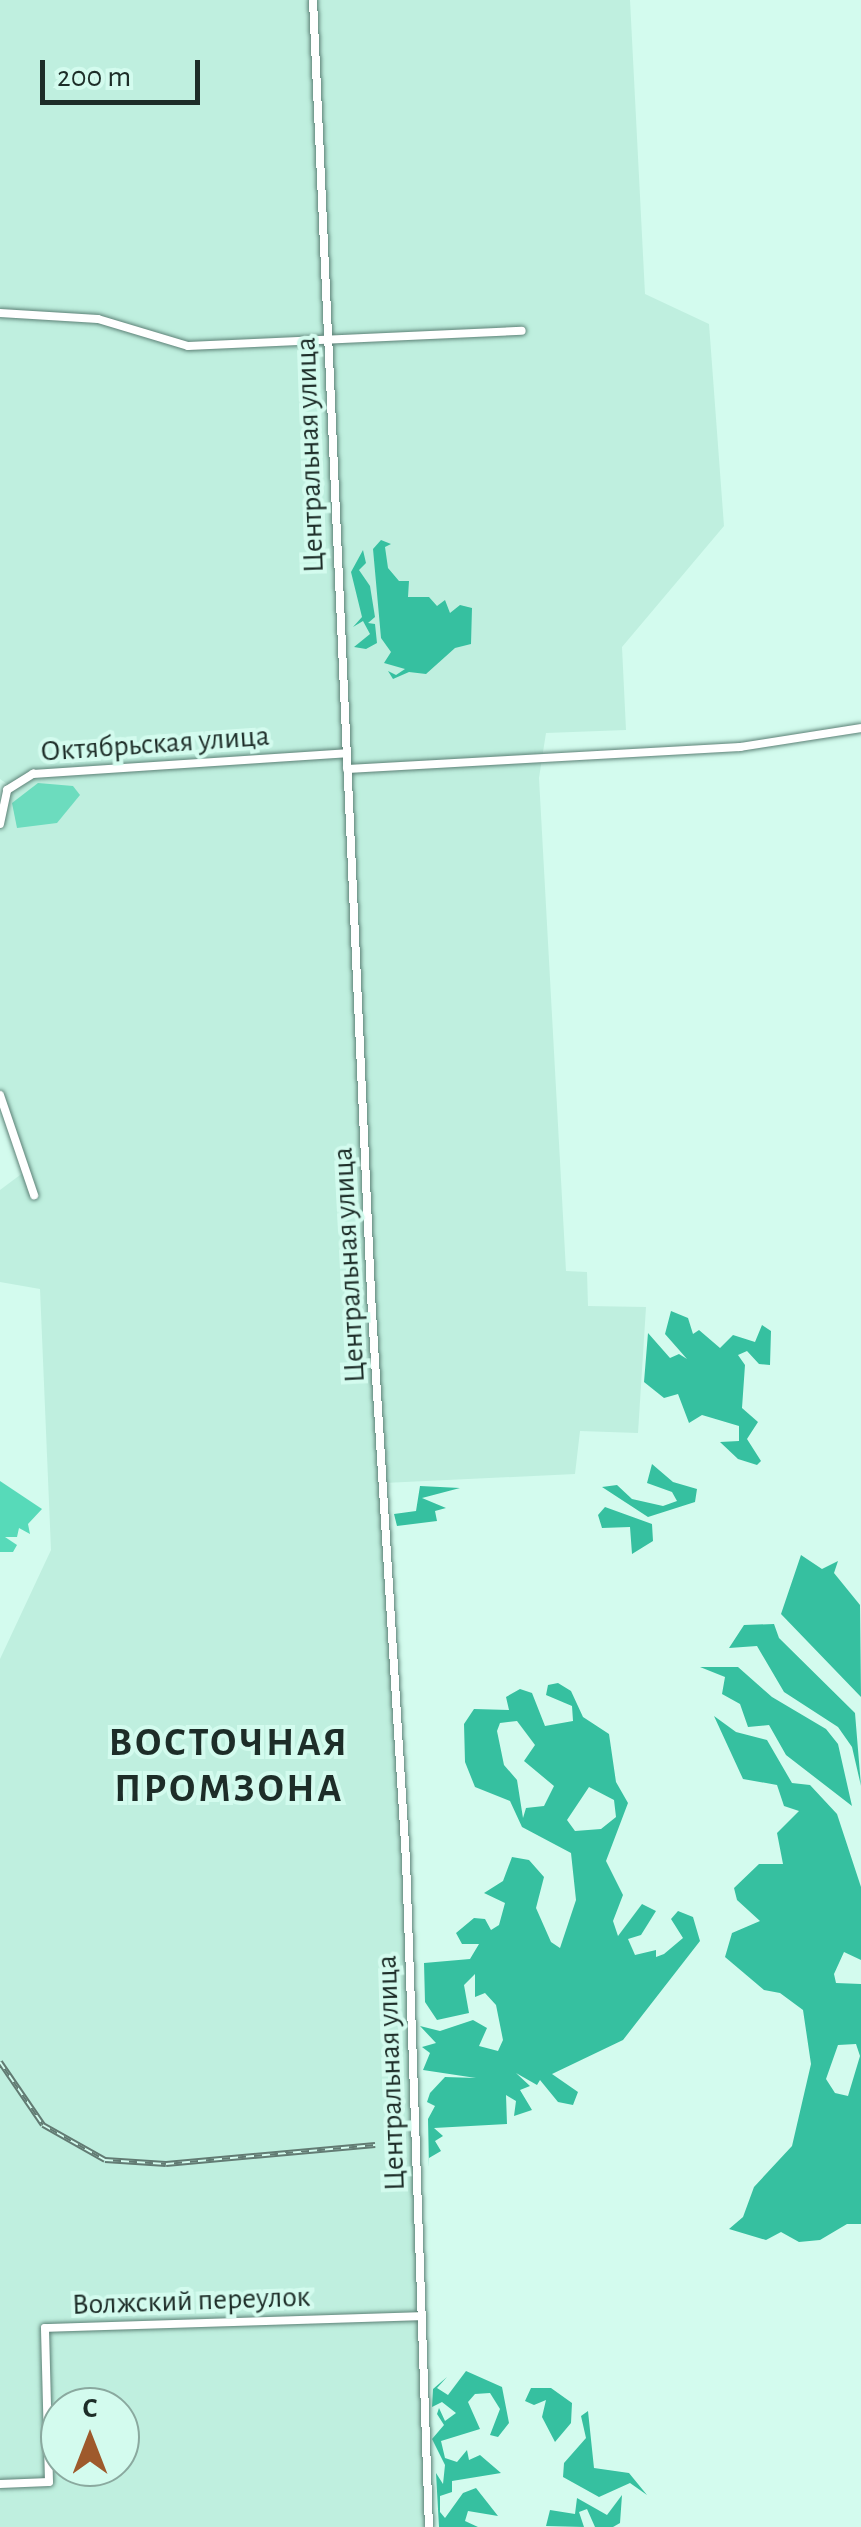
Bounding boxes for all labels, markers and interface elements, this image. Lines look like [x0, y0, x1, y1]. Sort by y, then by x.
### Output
scale bar [45, 40, 205, 102]
text: 200 m [57, 62, 131, 92]
street label: Центральная улица [288, 336, 332, 574]
street label: Октябрьская улица [39, 718, 271, 770]
street label: Центральная улица [325, 1146, 373, 1384]
district label: ВОСТОЧНАЯ ПРОМЗОНА [109, 1719, 349, 1813]
street label: Центральная улица [369, 1954, 413, 2192]
street label: Волжский переулок [71, 2279, 311, 2323]
north arrow [40, 2387, 140, 2487]
text: С [82, 2395, 98, 2423]

